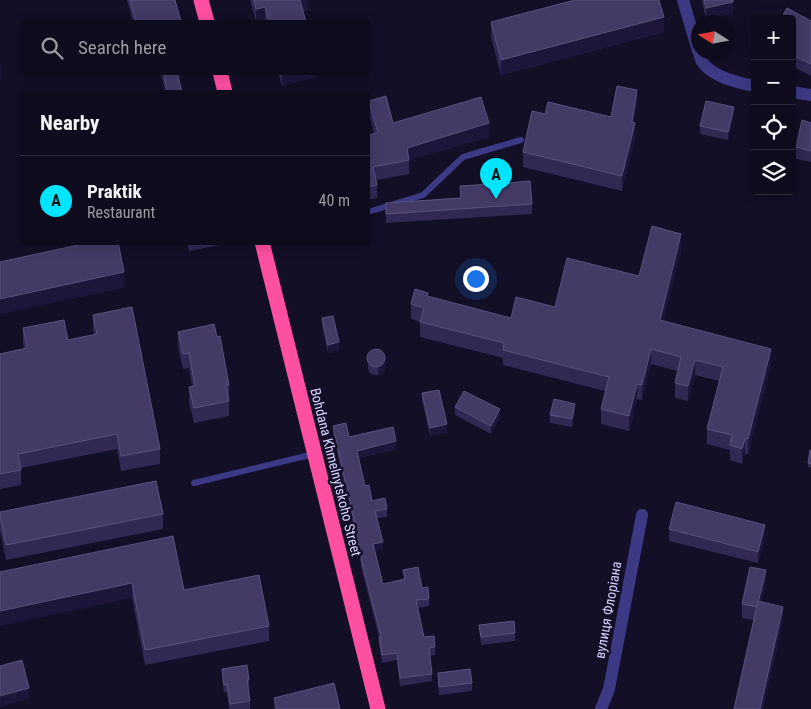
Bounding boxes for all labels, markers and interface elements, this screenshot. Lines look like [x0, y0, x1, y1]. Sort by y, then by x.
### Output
north arrow [691, 15, 736, 60]
map controls [751, 15, 796, 195]
button: + [751, 15, 796, 60]
search box [20, 20, 370, 75]
icon: search [38, 34, 66, 62]
text: Search here [78, 36, 166, 59]
button: − [751, 60, 796, 105]
button: locate [751, 105, 796, 150]
text: Nearby [40, 111, 99, 135]
button: layers [751, 150, 796, 195]
pin: A [480, 158, 512, 199]
text: Praktik [87, 180, 142, 203]
text: A [51, 191, 61, 210]
text: 40 m [318, 191, 350, 210]
text: Restaurant [87, 203, 155, 222]
your location [463, 266, 489, 292]
street label: Bohdana Khmelnytskoho Street [307, 386, 365, 558]
street label: вулиця Флоріана [592, 560, 624, 660]

